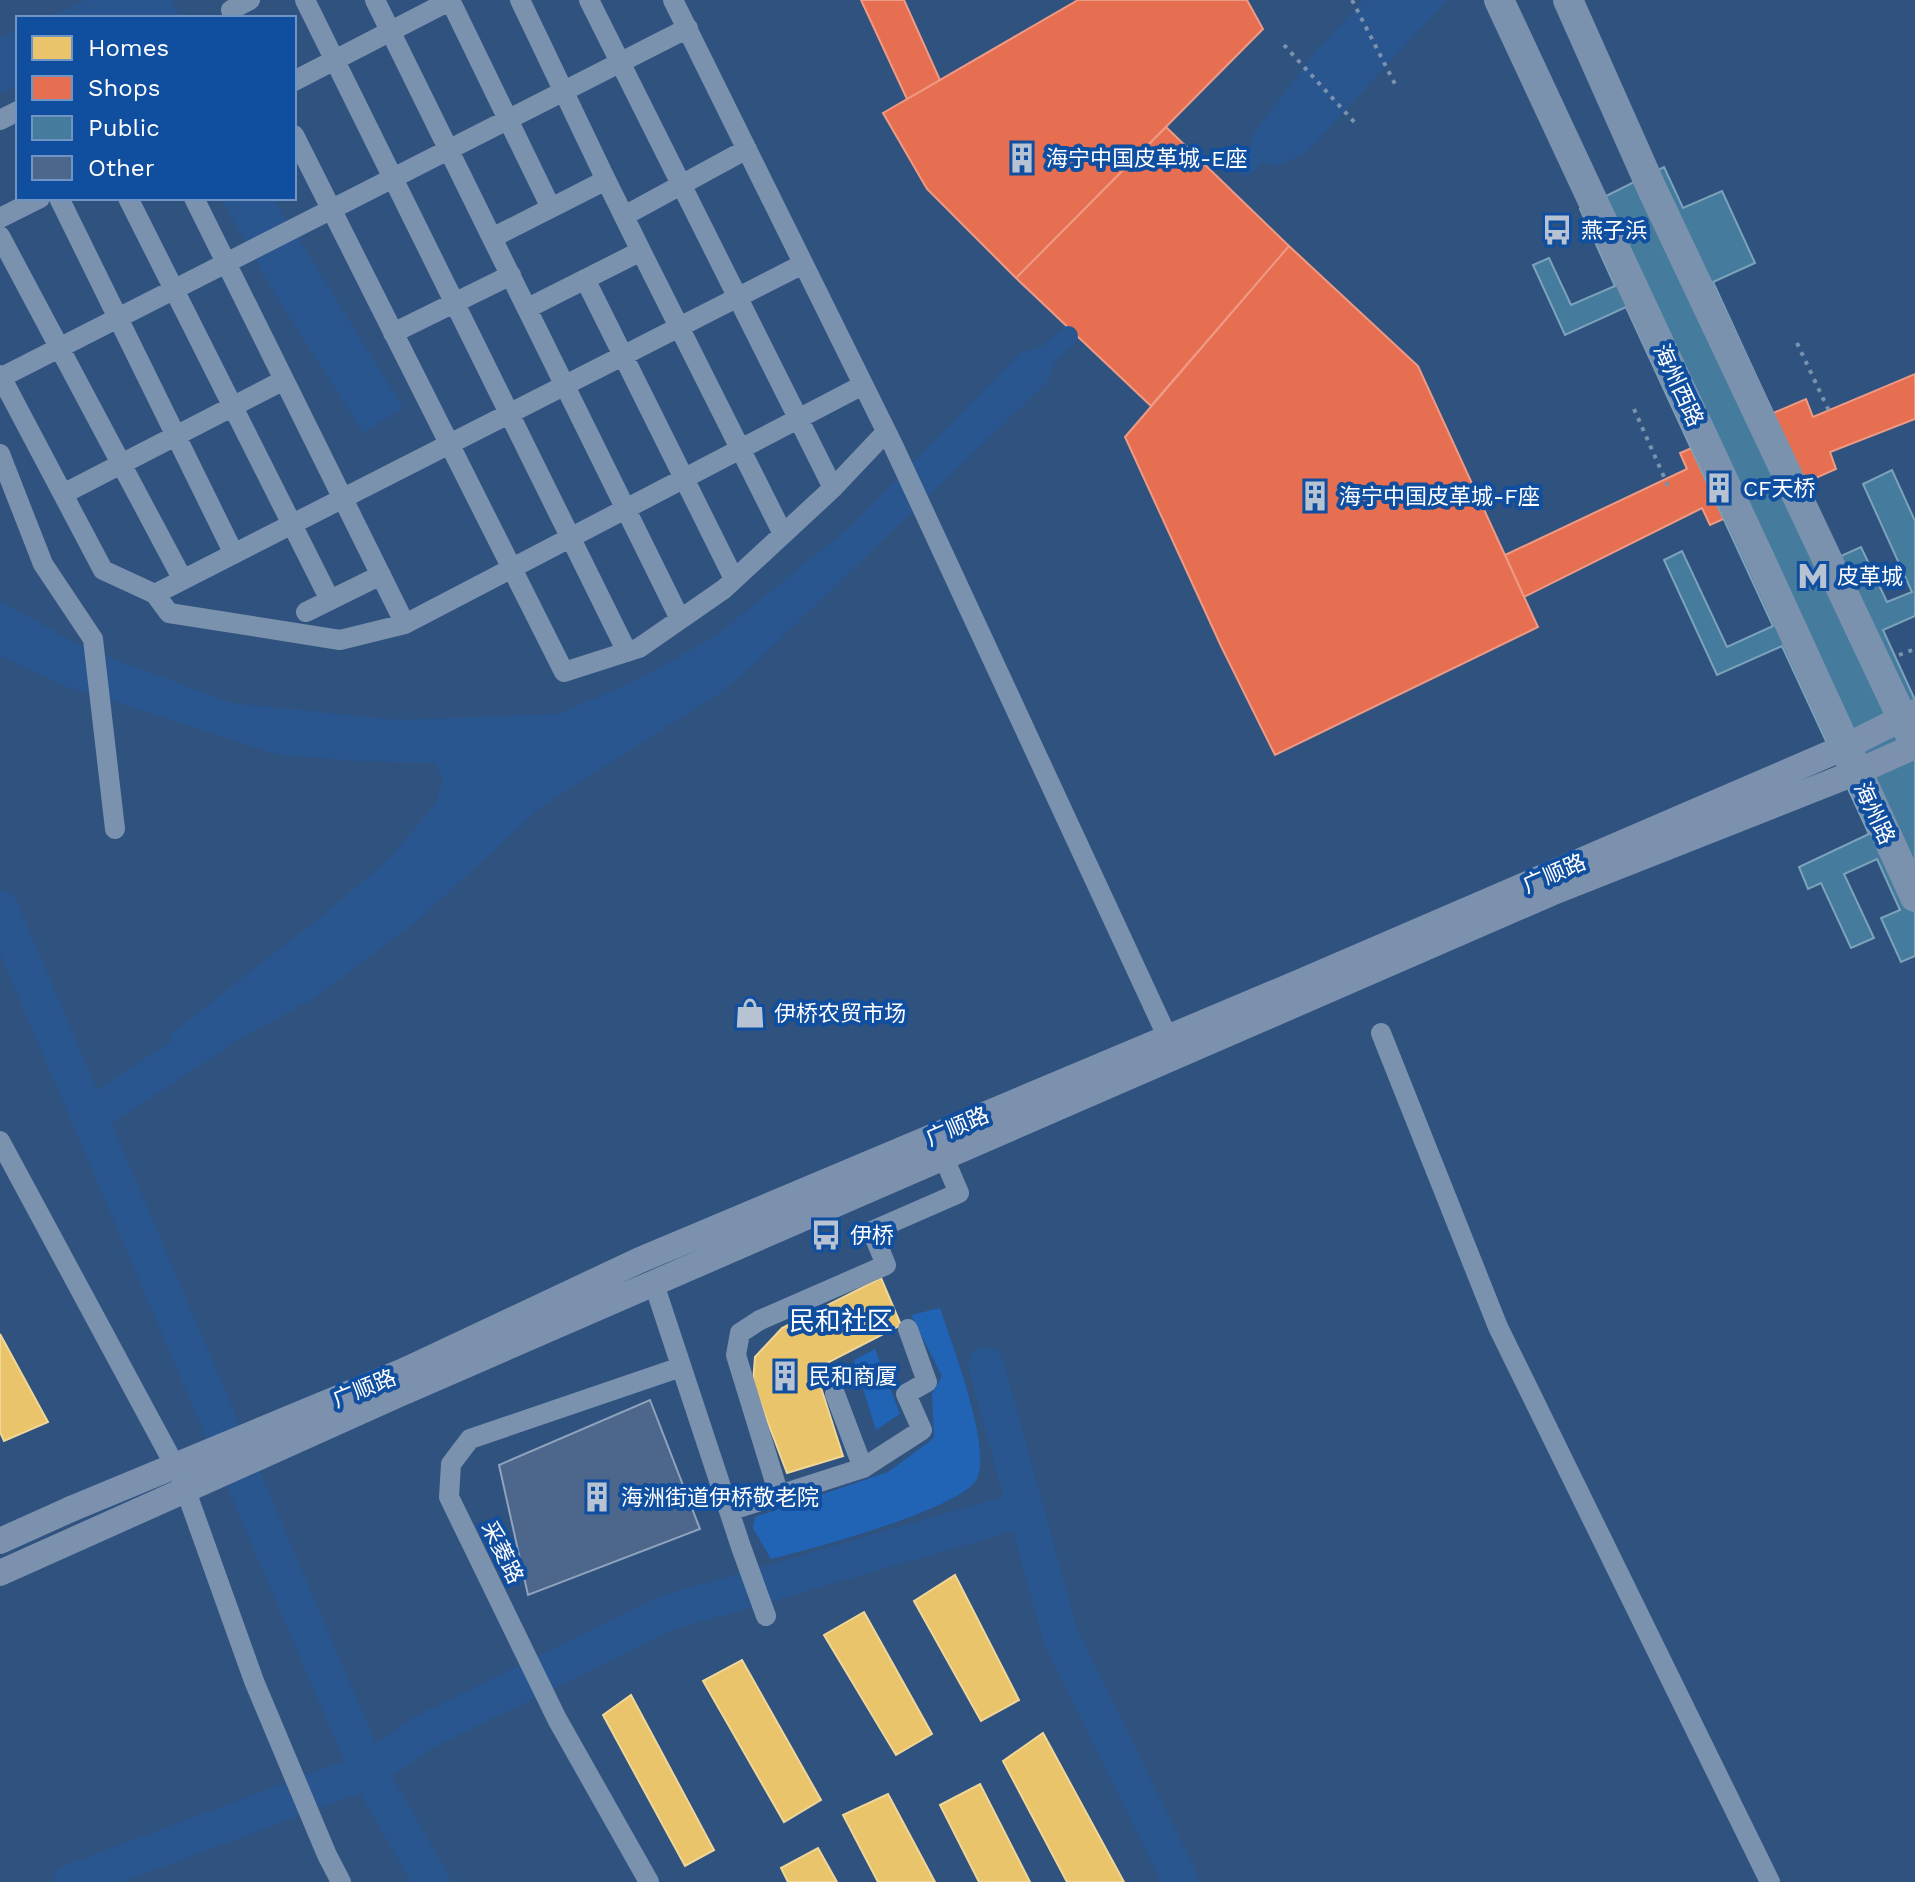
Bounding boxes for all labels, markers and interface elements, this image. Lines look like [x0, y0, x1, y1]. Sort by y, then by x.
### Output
legend [16, 16, 296, 200]
text: Homes [88, 34, 169, 62]
text: Shops [88, 74, 160, 102]
text: Public [88, 114, 160, 142]
building icon: 海宁中国皮革城-E座 [1005, 141, 1039, 175]
place label: 海宁中国皮革城-E座 [1046, 146, 1247, 171]
text: Other [88, 154, 155, 182]
bus stop icon: 燕子浜 [1540, 213, 1574, 247]
place label: 燕子浜 [1581, 218, 1647, 243]
street label: 海州西路 [1649, 340, 1708, 430]
building icon: CF天桥 [1702, 471, 1736, 505]
place label: CF天桥 [1743, 476, 1816, 501]
building icon: 海宁中国皮革城-F座 [1298, 479, 1332, 513]
place label: 海宁中国皮革城-F座 [1339, 484, 1540, 509]
metro station icon: 皮革城 [1796, 559, 1830, 593]
place label: 皮革城 [1837, 564, 1903, 589]
street label: 海州路 [1849, 778, 1900, 848]
street label: 广顺路 [1519, 849, 1589, 898]
shop icon: 伊桥农贸市场 [733, 996, 767, 1030]
place label: 伊桥农贸市场 [774, 1001, 906, 1026]
street label: 广顺路 [922, 1102, 992, 1151]
bus stop icon: 伊桥 [809, 1218, 843, 1252]
place label: 伊桥 [850, 1223, 894, 1248]
district label: 民和社区 [789, 1306, 893, 1336]
building icon: 民和商厦 [768, 1359, 802, 1393]
place label: 民和商厦 [809, 1364, 897, 1389]
street label: 广顺路 [329, 1365, 399, 1412]
building icon: 海洲街道伊桥敬老院 [580, 1480, 614, 1514]
place label: 海洲街道伊桥敬老院 [621, 1485, 819, 1510]
street label: 采菱路 [477, 1517, 528, 1587]

